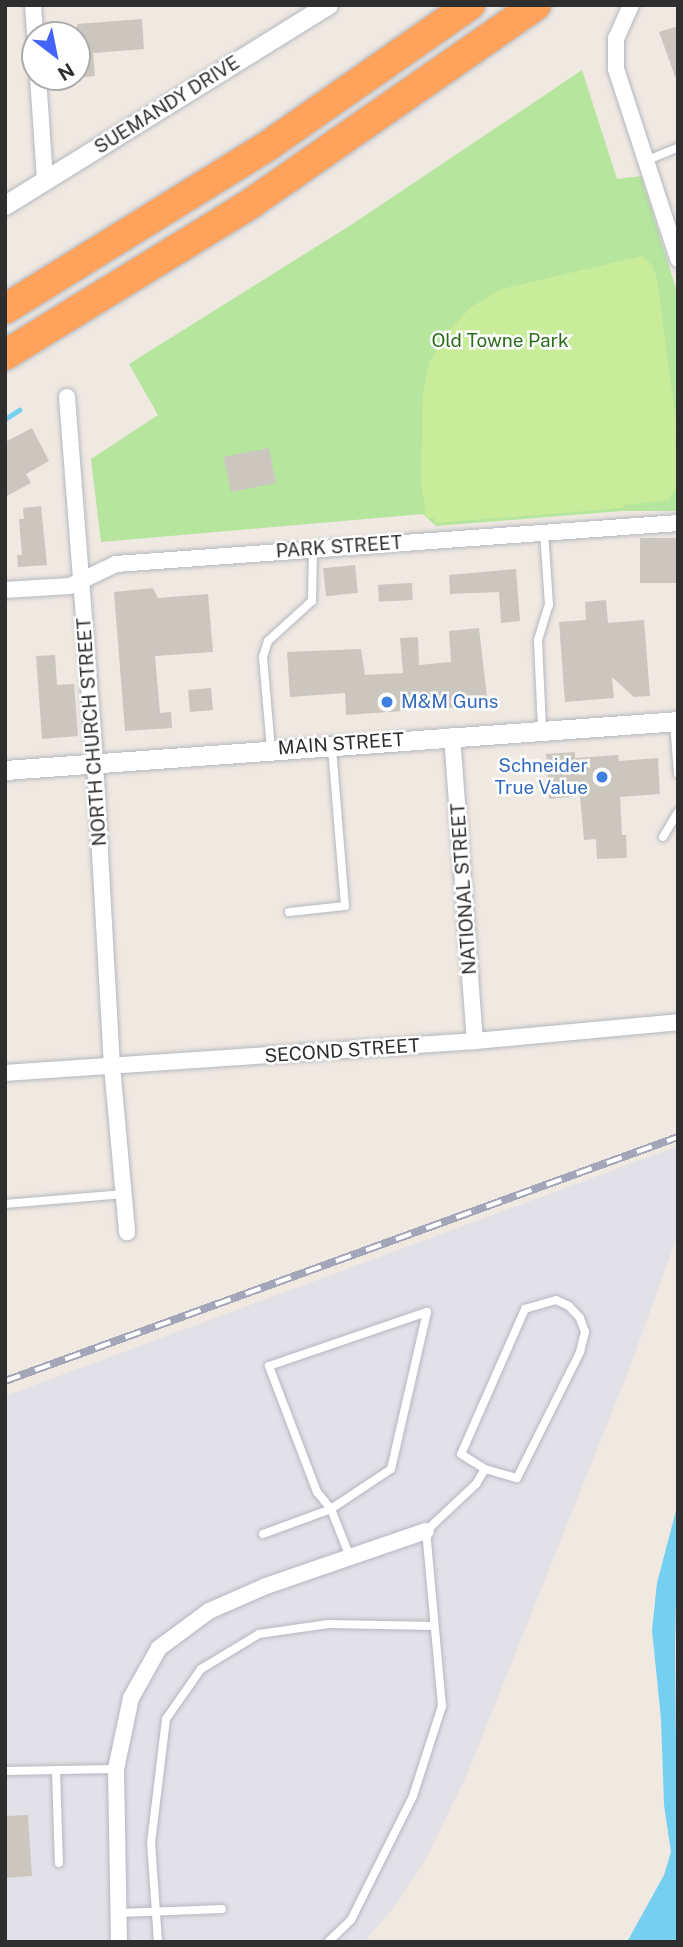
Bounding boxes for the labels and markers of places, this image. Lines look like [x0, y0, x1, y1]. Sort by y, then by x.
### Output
place label: M&M Guns [401, 691, 498, 713]
marker: M&M Guns [379, 694, 395, 710]
place label: Schneider True Value [494, 755, 588, 799]
marker: Schneider True Value [594, 769, 610, 785]

